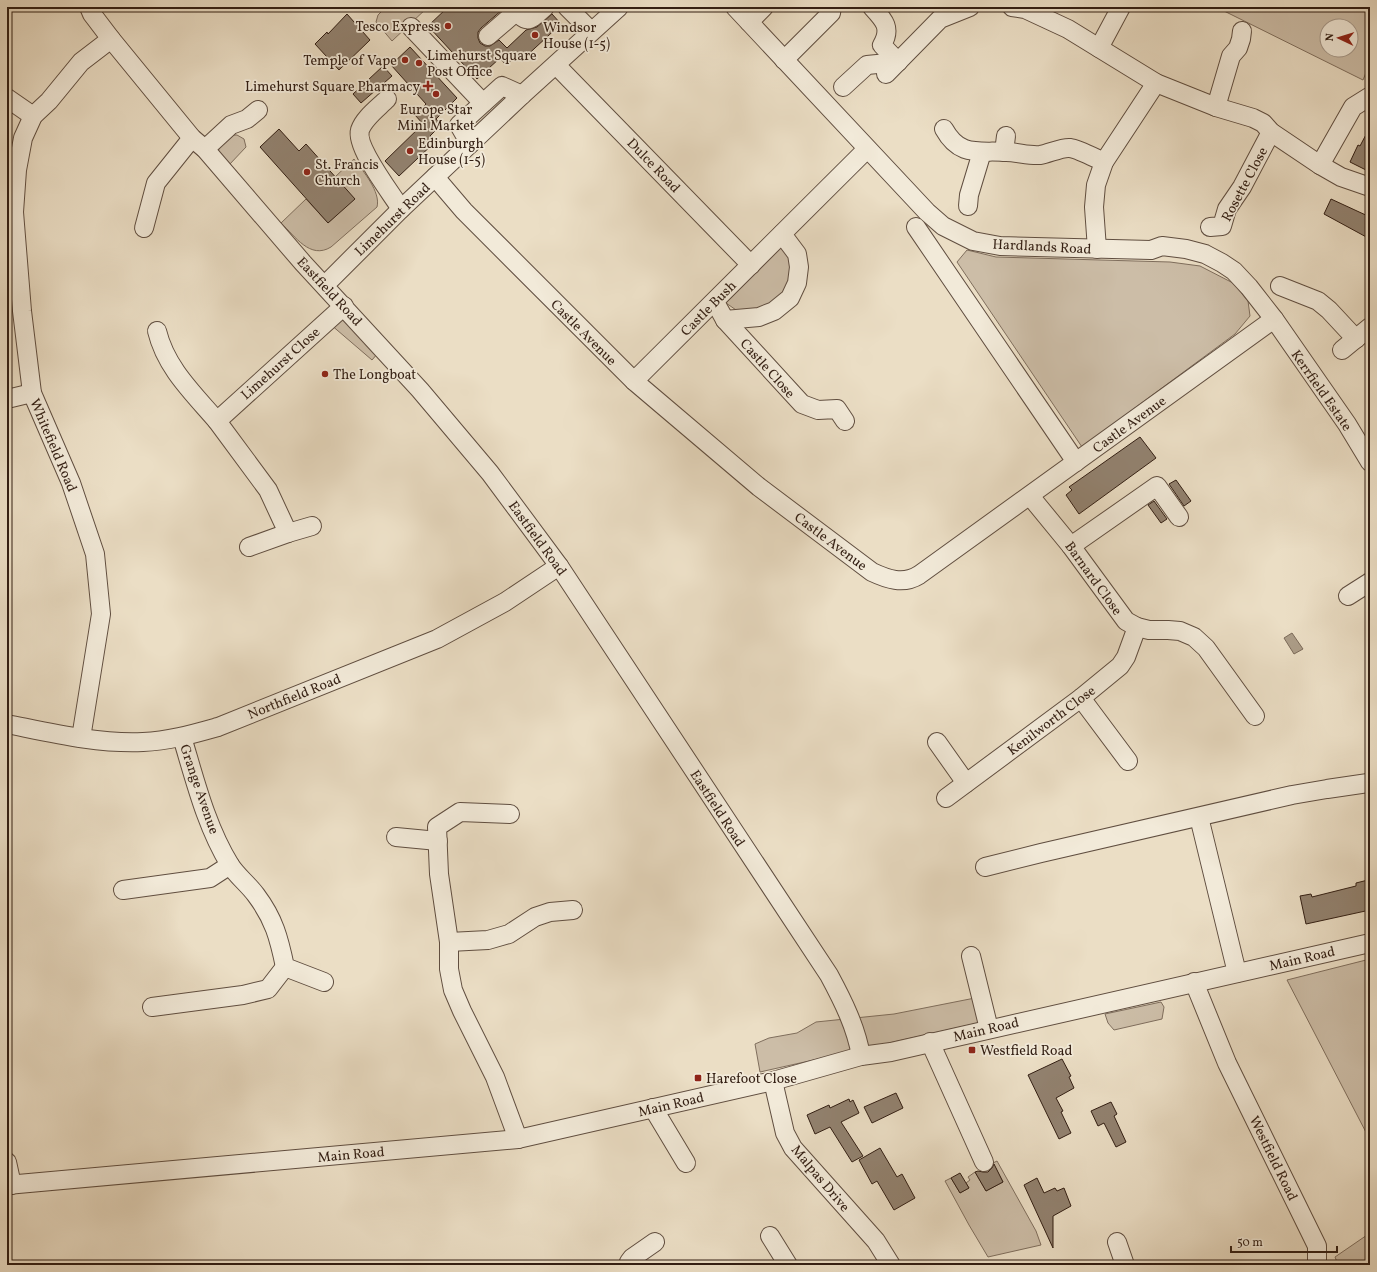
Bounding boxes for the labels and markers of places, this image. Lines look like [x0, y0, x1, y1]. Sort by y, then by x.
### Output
place label: Tesco Express [355, 18, 440, 37]
place label: Windsor House (1-5) [543, 19, 610, 54]
marker: Tesco Express [443, 21, 453, 31]
marker: Windsor House (1-5) [530, 30, 540, 40]
place label: Limehurst Square Post Office [427, 47, 537, 82]
place label: Temple of Vape [303, 52, 397, 71]
marker: Temple of Vape [400, 55, 410, 65]
marker: Limehurst Square Post Office [414, 58, 424, 68]
place label: Limehurst Square Pharmacy [245, 78, 420, 97]
marker: Limehurst Square Pharmacy [423, 81, 433, 91]
marker: Europe Star Mini Market [431, 89, 441, 99]
place label: Europe Star Mini Market [397, 101, 475, 136]
place label: Edinburgh House (1-5) [418, 135, 485, 170]
marker: Edinburgh House (1-5) [405, 146, 415, 156]
place label: St. Francis Church [315, 156, 379, 191]
marker: St. Francis Church [302, 167, 312, 177]
place label: The Longboat [333, 366, 416, 385]
marker: The Longboat [320, 369, 330, 379]
place label: Westfield Road [980, 1042, 1072, 1061]
marker: Westfield Road [967, 1045, 977, 1055]
place label: Harefoot Close [706, 1070, 797, 1089]
marker: Harefoot Close [693, 1073, 703, 1083]

